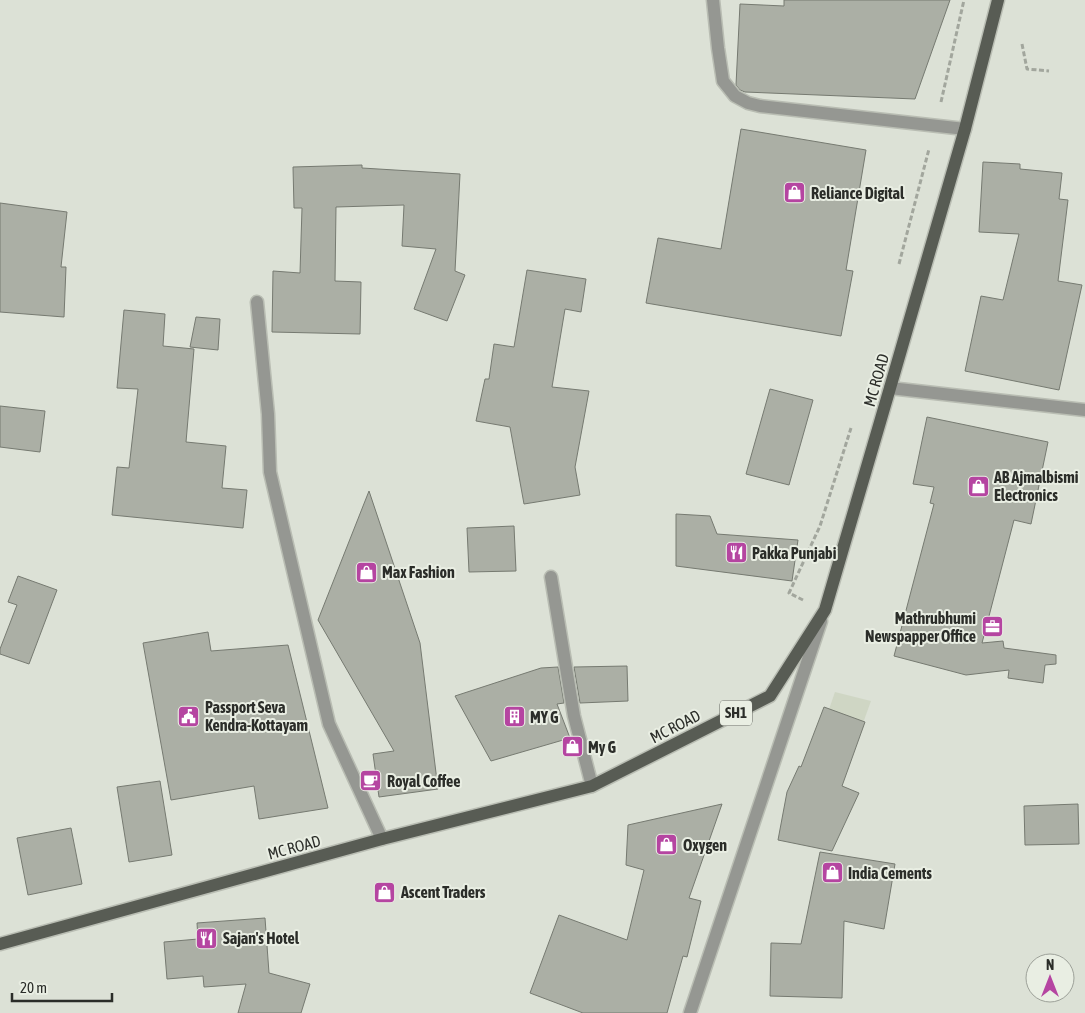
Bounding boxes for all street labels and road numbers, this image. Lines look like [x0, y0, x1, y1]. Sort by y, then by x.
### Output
street label: MC ROAD [860, 351, 892, 408]
road number: SH1 [720, 700, 752, 726]
street label: MC ROAD [647, 706, 703, 746]
street label: MC ROAD [266, 831, 322, 863]

